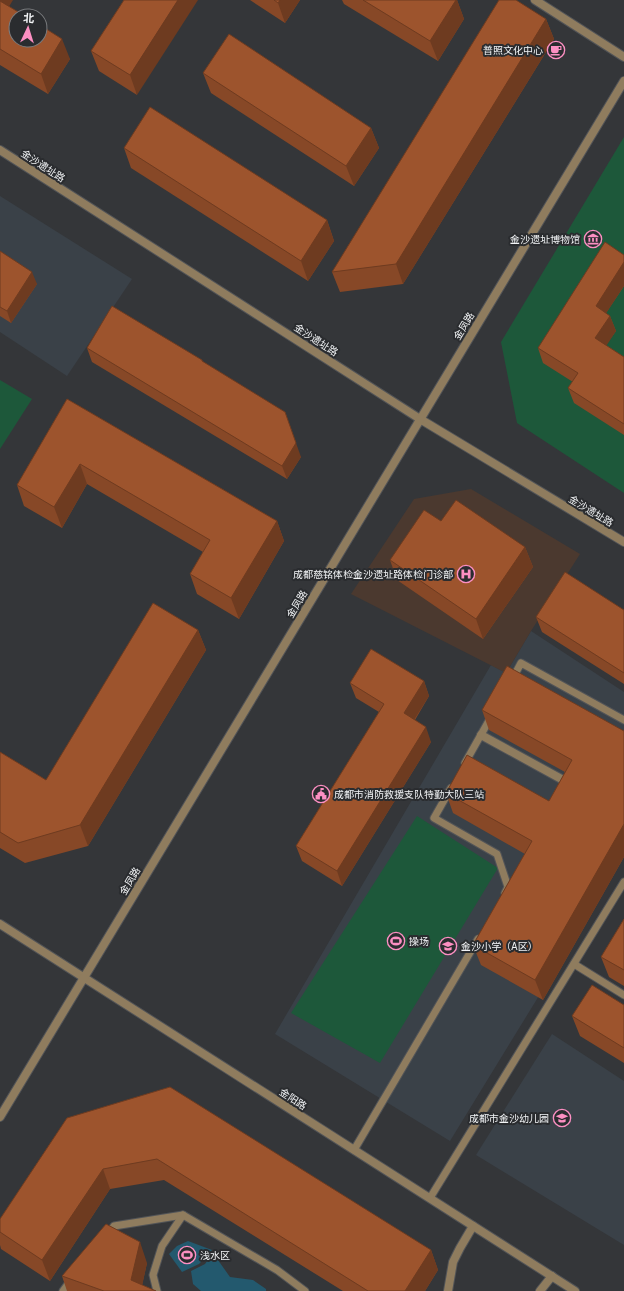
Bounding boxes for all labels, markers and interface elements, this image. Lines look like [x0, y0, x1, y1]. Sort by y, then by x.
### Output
north arrow [8, 8, 48, 48]
text: 北 [23, 10, 35, 26]
cafe icon: 普照文化中心 [546, 40, 566, 60]
place label: 普照文化中心 [483, 43, 543, 58]
street label: 金沙遗址路 [18, 146, 68, 186]
museum icon: 金沙遗址博物馆 [583, 229, 603, 249]
place label: 金沙遗址博物馆 [510, 232, 580, 247]
street label: 金凤路 [450, 309, 478, 343]
street label: 金沙遗址路 [291, 320, 341, 360]
street label: 金沙遗址路 [566, 492, 616, 530]
hospital icon: 成都慈铭体检金沙遗址路体检门诊部 [456, 564, 476, 584]
place label: 成都慈铭体检金沙遗址路体检门诊部 [293, 567, 453, 582]
street label: 金凤路 [283, 587, 311, 621]
public building icon: 成都市消防救援支队特勤大队三站 [311, 784, 331, 804]
place label: 成都市消防救援支队特勤大队三站 [334, 787, 484, 802]
street label: 金凤路 [116, 864, 144, 898]
sports icon: 操场 [386, 931, 406, 951]
place label: 操场 [409, 934, 429, 949]
school or university icon: 金沙小学（A区） [438, 936, 458, 956]
place label: 金沙小学（A区） [461, 939, 538, 954]
street label: 金阳路 [276, 1085, 310, 1113]
school or university icon: 成都市金沙幼儿园 [552, 1108, 572, 1128]
place label: 成都市金沙幼儿园 [469, 1111, 549, 1126]
sports icon: 浅水区 [177, 1245, 197, 1265]
place label: 浅水区 [200, 1248, 230, 1263]

